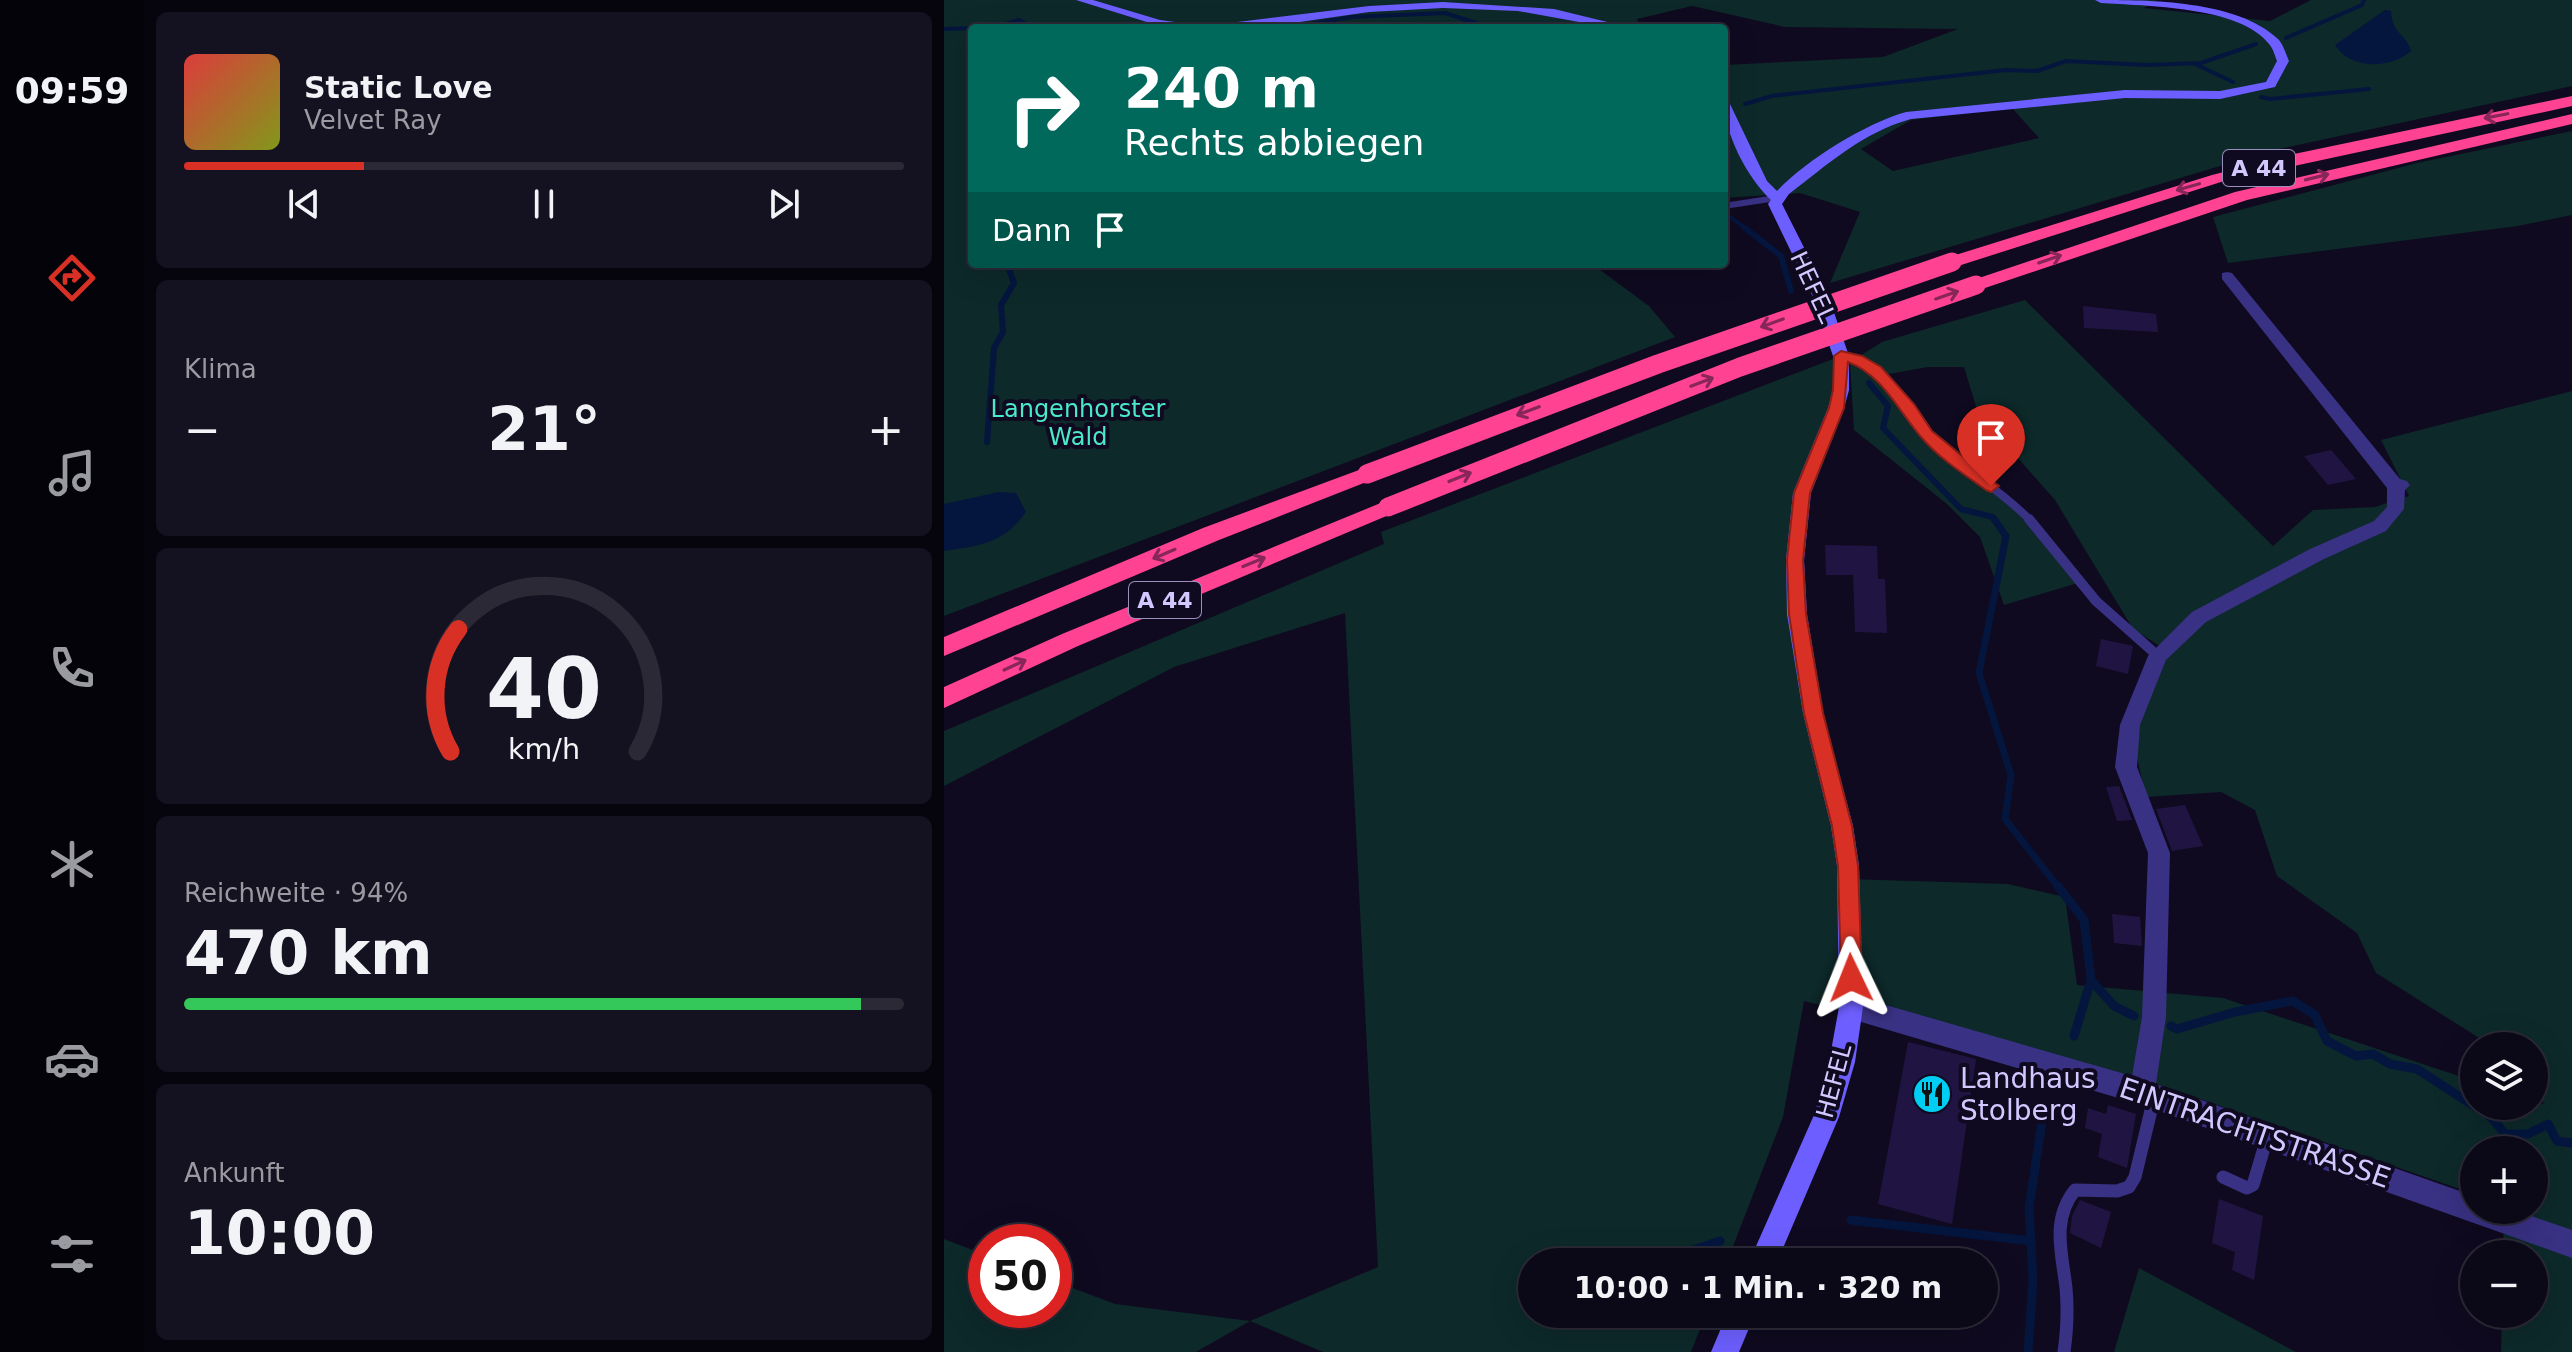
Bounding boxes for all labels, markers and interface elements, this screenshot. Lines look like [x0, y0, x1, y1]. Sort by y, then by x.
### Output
text: 240 m [1124, 55, 1319, 120]
icon: right [992, 56, 1096, 160]
text: 09:59 [15, 70, 129, 111]
text: Static Love [304, 70, 493, 105]
text: Velvet Ray [304, 105, 442, 135]
one-way arrow [2483, 110, 2509, 125]
text: Rechts abbiegen [1124, 122, 1424, 163]
road number: A 44 [2223, 150, 2295, 186]
one-way arrow [2303, 168, 2329, 183]
one-way arrow [2175, 180, 2201, 195]
icon: previous [282, 182, 326, 226]
icon: pause [522, 182, 566, 226]
icon: next [762, 182, 806, 226]
icon: arrive [1088, 208, 1132, 252]
text: Dann [992, 213, 1072, 248]
street label: HEFEL [1784, 247, 1842, 328]
icon: directions [44, 250, 100, 306]
one-way arrow [2037, 250, 2062, 265]
one-way arrow [1934, 286, 1959, 301]
one-way arrow [1761, 317, 1785, 331]
text: Klima [184, 354, 257, 384]
one-way arrow [1689, 373, 1714, 388]
text: 21° [487, 394, 601, 464]
park label: Langenhorster Wald [991, 395, 1166, 451]
text: − [184, 404, 221, 455]
text: + [867, 404, 904, 455]
pin [1957, 404, 2025, 486]
one-way arrow [1516, 405, 1541, 419]
icon: arrive [1969, 416, 2013, 460]
icon: music [44, 445, 100, 501]
one-way arrow [1448, 469, 1472, 484]
one-way arrow [1152, 548, 1177, 562]
one-way arrow [1241, 554, 1266, 569]
road number: A 44 [1129, 582, 1201, 618]
icon: phone [44, 640, 100, 696]
text: 40 [486, 641, 602, 738]
one-way arrow [1003, 657, 1027, 672]
text: km/h [508, 732, 580, 766]
icon: climate [44, 836, 100, 892]
text: Reichweite · 94% [184, 878, 408, 908]
text: 470 km [184, 918, 433, 988]
position arrow [1809, 936, 1893, 1020]
icon: car [44, 1031, 100, 1087]
map controls [2460, 1032, 2548, 1328]
button: layers [2460, 1032, 2548, 1120]
street label: HEFEL [1811, 1040, 1857, 1121]
place label: Landhaus Stolberg [1960, 1062, 2096, 1127]
street label: EINTRACHTSTRASSE [2115, 1071, 2395, 1195]
restaurant icon: Landhaus Stolberg [1911, 1073, 1953, 1115]
button: + [2460, 1136, 2548, 1224]
text: Ankunft [184, 1158, 284, 1188]
text: 10:00 [184, 1198, 375, 1268]
speed limit sign: 50 [968, 1224, 1072, 1328]
icon: filters [44, 1226, 100, 1282]
button: − [2460, 1240, 2548, 1328]
text: 10:00 · 1 Min. · 320 m [1574, 1270, 1942, 1305]

